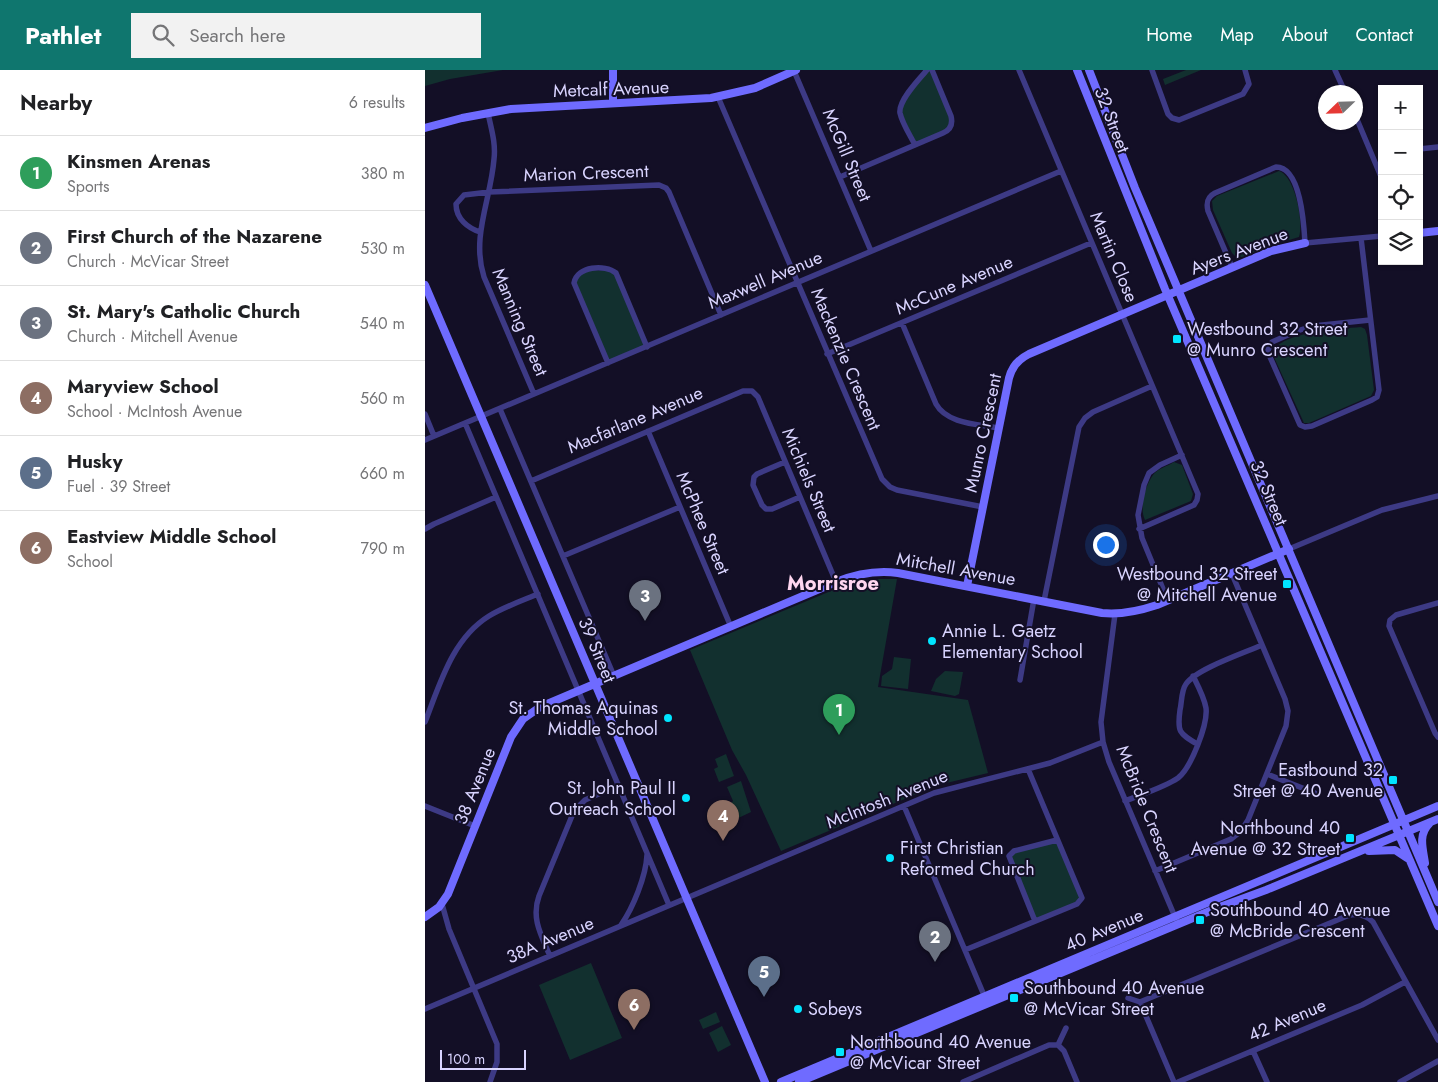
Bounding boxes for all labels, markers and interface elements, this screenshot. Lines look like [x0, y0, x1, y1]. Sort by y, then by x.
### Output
search box [131, 13, 481, 58]
text: Pathlet [25, 18, 101, 53]
icon: search [149, 21, 177, 49]
text: Search here [189, 22, 285, 49]
text: Home [1146, 22, 1192, 48]
text: Map [1220, 22, 1254, 48]
text: About [1282, 22, 1327, 48]
text: Contact [1355, 22, 1413, 48]
street label: Metcalf Avenue [552, 74, 670, 104]
street label: 32 Street [1088, 83, 1137, 157]
north arrow [1318, 85, 1363, 130]
map controls [1378, 85, 1423, 265]
button: + [1378, 85, 1423, 130]
text: Nearby [20, 88, 92, 118]
text: 6 results [349, 91, 405, 114]
street label: McGill Street [816, 105, 878, 206]
button: − [1378, 130, 1423, 175]
text: Kinsmen Arenas [67, 148, 210, 175]
street label: Marion Crescent [523, 158, 650, 188]
text: 1 [32, 162, 40, 185]
text: 380 m [361, 162, 405, 185]
text: Sports [67, 175, 109, 198]
button: locate [1378, 175, 1423, 220]
street label: Martin Close [1083, 208, 1145, 306]
street label: Ayers Avenue [1186, 220, 1292, 282]
button: layers [1378, 220, 1423, 265]
text: First Church of the Nazarene [67, 223, 322, 250]
text: 2 [31, 237, 41, 260]
text: 530 m [360, 237, 405, 260]
street label: Maxwell Avenue [704, 244, 826, 316]
street label: McCune Avenue [891, 249, 1017, 321]
text: Church · McVicar Street [67, 250, 229, 273]
street label: Manning Street [486, 264, 555, 381]
street label: Mackenzie Crescent [804, 284, 888, 435]
text: St. Mary's Catholic Church [67, 298, 300, 325]
text: 3 [31, 312, 41, 335]
text: 540 m [360, 312, 405, 335]
place label: Westbound 32 Street @ Munro Crescent [1187, 316, 1348, 363]
text: Church · Mitchell Avenue [67, 325, 238, 348]
marker: Westbound 32 Street @ Munro Crescent [1171, 333, 1183, 345]
street label: Munro Crescent [958, 370, 1008, 495]
text: Maryview School [67, 373, 219, 400]
street label: Macfarlane Avenue [563, 380, 707, 460]
text: 4 [30, 387, 42, 410]
text: 560 m [360, 387, 405, 410]
text: School · McIntosh Avenue [67, 400, 242, 423]
street label: Michiels Street [775, 424, 843, 537]
text: Husky [67, 448, 123, 475]
street label: 32 Street [1244, 456, 1295, 530]
text: 5 [31, 462, 41, 485]
text: 660 m [360, 462, 405, 485]
street label: McPhee Street [670, 468, 737, 579]
text: Fuel · 39 Street [67, 475, 170, 498]
text: Eastview Middle School [67, 523, 276, 550]
your location [1093, 532, 1119, 558]
text: 6 [31, 537, 41, 560]
text: 790 m [361, 537, 405, 560]
street label: Mitchell Avenue [894, 546, 1018, 592]
text: School [67, 550, 113, 573]
place label: Westbound 32 Street @ Mitchell Avenue [1117, 561, 1278, 608]
district label: Morrisroe [787, 569, 879, 598]
marker: Westbound 32 Street @ Mitchell Avenue [1281, 578, 1293, 590]
pin: 3 [629, 580, 661, 621]
street label: 39 Street [572, 613, 623, 687]
place label: Annie L. Gaetz Elementary School [942, 618, 1083, 665]
marker: Annie L. Gaetz Elementary School [926, 635, 938, 647]
pin: 1 [823, 694, 855, 735]
place label: St. Thomas Aquinas Middle School [508, 695, 658, 742]
marker: St. Thomas Aquinas Middle School [662, 712, 674, 724]
street label: McBride Crescent [1110, 741, 1185, 877]
street label: 38 Avenue [448, 744, 502, 828]
place label: Eastbound 32 Street @ 40 Avenue [1233, 757, 1383, 804]
street label: McIntosh Avenue [822, 763, 952, 835]
marker: Eastbound 32 Street @ 40 Avenue [1387, 774, 1399, 786]
place label: St. John Paul II Outreach School [549, 775, 676, 822]
marker: St. John Paul II Outreach School [680, 792, 692, 804]
pin: 4 [707, 800, 739, 841]
place label: Northbound 40 Avenue @ 32 Street [1191, 815, 1341, 862]
marker: Northbound 40 Avenue @ 32 Street [1344, 832, 1356, 844]
place label: First Christian Reformed Church [900, 835, 1035, 882]
marker: First Christian Reformed Church [884, 852, 896, 864]
place label: Southbound 40 Avenue @ McBride Crescent [1210, 897, 1390, 944]
street label: 40 Avenue [1061, 902, 1147, 958]
street label: 38A Avenue [502, 910, 598, 970]
marker: Southbound 40 Avenue @ McBride Crescent [1194, 914, 1206, 926]
pin: 2 [919, 921, 951, 962]
pin: 5 [748, 956, 780, 997]
place label: Southbound 40 Avenue @ McVicar Street [1024, 975, 1204, 1022]
pin: 6 [618, 989, 650, 1030]
marker: Southbound 40 Avenue @ McVicar Street [1008, 992, 1020, 1004]
street label: 42 Avenue [1244, 992, 1330, 1048]
place label: Sobeys [808, 996, 862, 1022]
marker: Sobeys [792, 1003, 804, 1015]
place label: Northbound 40 Avenue @ McVicar Street [850, 1029, 1031, 1076]
marker: Northbound 40 Avenue @ McVicar Street [834, 1046, 846, 1058]
scale bar [440, 1047, 526, 1070]
text: 100 m [447, 1049, 485, 1069]

